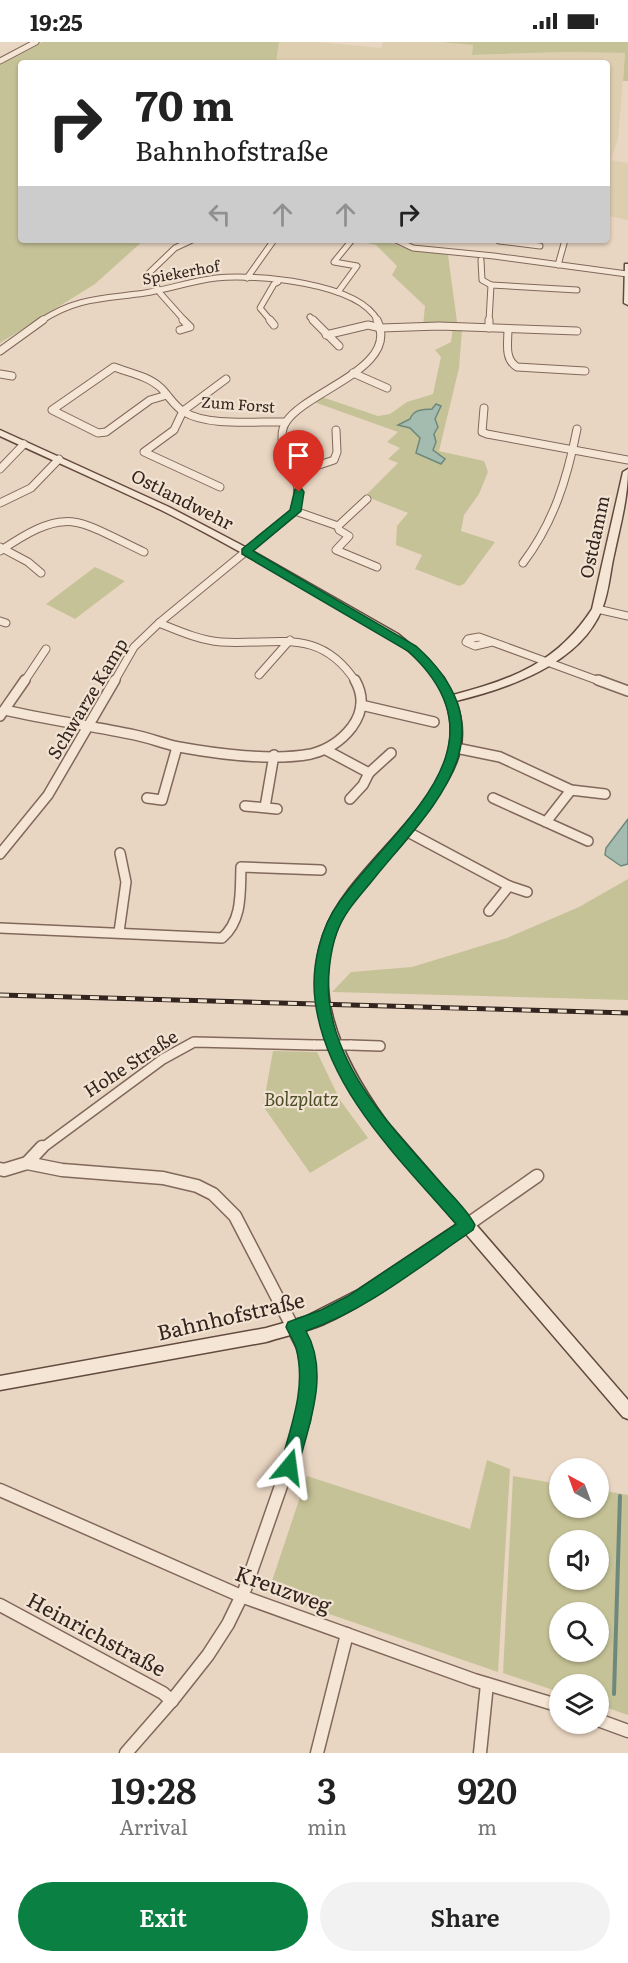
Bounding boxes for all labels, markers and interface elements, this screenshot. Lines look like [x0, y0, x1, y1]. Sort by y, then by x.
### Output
text: 19:25 [30, 5, 83, 38]
text: 70 m [135, 72, 234, 134]
icon: right [36, 84, 114, 162]
text: Bahnhofstraße [135, 129, 328, 169]
icon: left [203, 198, 236, 231]
icon: ahead [266, 198, 299, 231]
icon: ahead [329, 198, 362, 231]
icon: right [392, 198, 425, 231]
street label: Spiekerhof [140, 253, 223, 290]
street label: Zum Forst [200, 389, 276, 418]
pin [273, 430, 324, 492]
icon: arrive [282, 439, 315, 472]
street label: Ostlandwehr [127, 461, 239, 536]
street label: Ostdamm [572, 493, 615, 581]
street label: Schwarze Kamp [40, 633, 134, 764]
street label: Hohe Straße [78, 1022, 182, 1103]
park label: Bolzplatz [264, 1085, 339, 1112]
street label: Bahnhofstraße [154, 1283, 307, 1347]
position arrow [257, 1435, 321, 1499]
north arrow [549, 1458, 609, 1518]
map controls [549, 1458, 609, 1734]
button: sound [549, 1530, 609, 1590]
street label: Kreuzweg [231, 1556, 337, 1619]
street label: Heinrichstraße [22, 1583, 172, 1683]
button: search [549, 1602, 609, 1662]
button: layers [549, 1674, 609, 1734]
text: 19:28 [111, 1762, 197, 1815]
text: 3 [317, 1762, 337, 1815]
text: 920 [457, 1762, 517, 1815]
text: Arrival [120, 1811, 188, 1841]
text: min [307, 1811, 347, 1841]
text: m [478, 1811, 497, 1841]
button: Exit [18, 1882, 308, 1951]
button: Share [320, 1882, 610, 1951]

